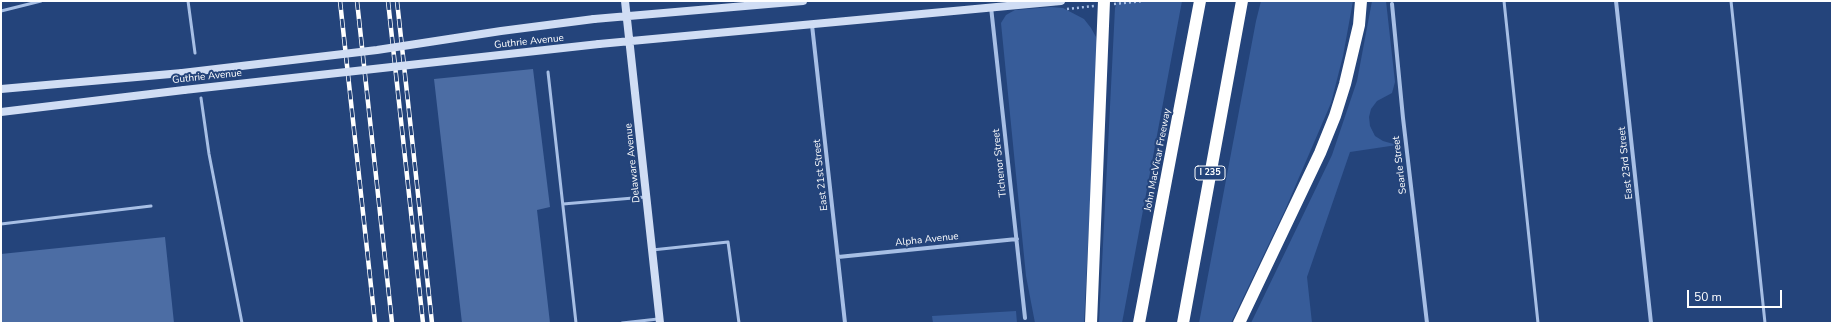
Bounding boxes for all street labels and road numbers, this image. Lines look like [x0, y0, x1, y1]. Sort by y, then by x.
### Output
street label: Guthrie Avenue [494, 32, 564, 52]
street label: Guthrie Avenue [172, 67, 242, 87]
street label: John MacVicar Freeway [1142, 108, 1174, 212]
street label: Delaware Avenue [623, 123, 643, 203]
street label: East 23rd Street [1616, 126, 1636, 200]
street label: Tichenor Street [990, 128, 1010, 198]
street label: Searle Street [1390, 135, 1410, 195]
street label: East 21st Street [811, 139, 831, 211]
road number: I 235 [1195, 166, 1225, 180]
street label: Alpha Avenue [895, 231, 959, 249]

